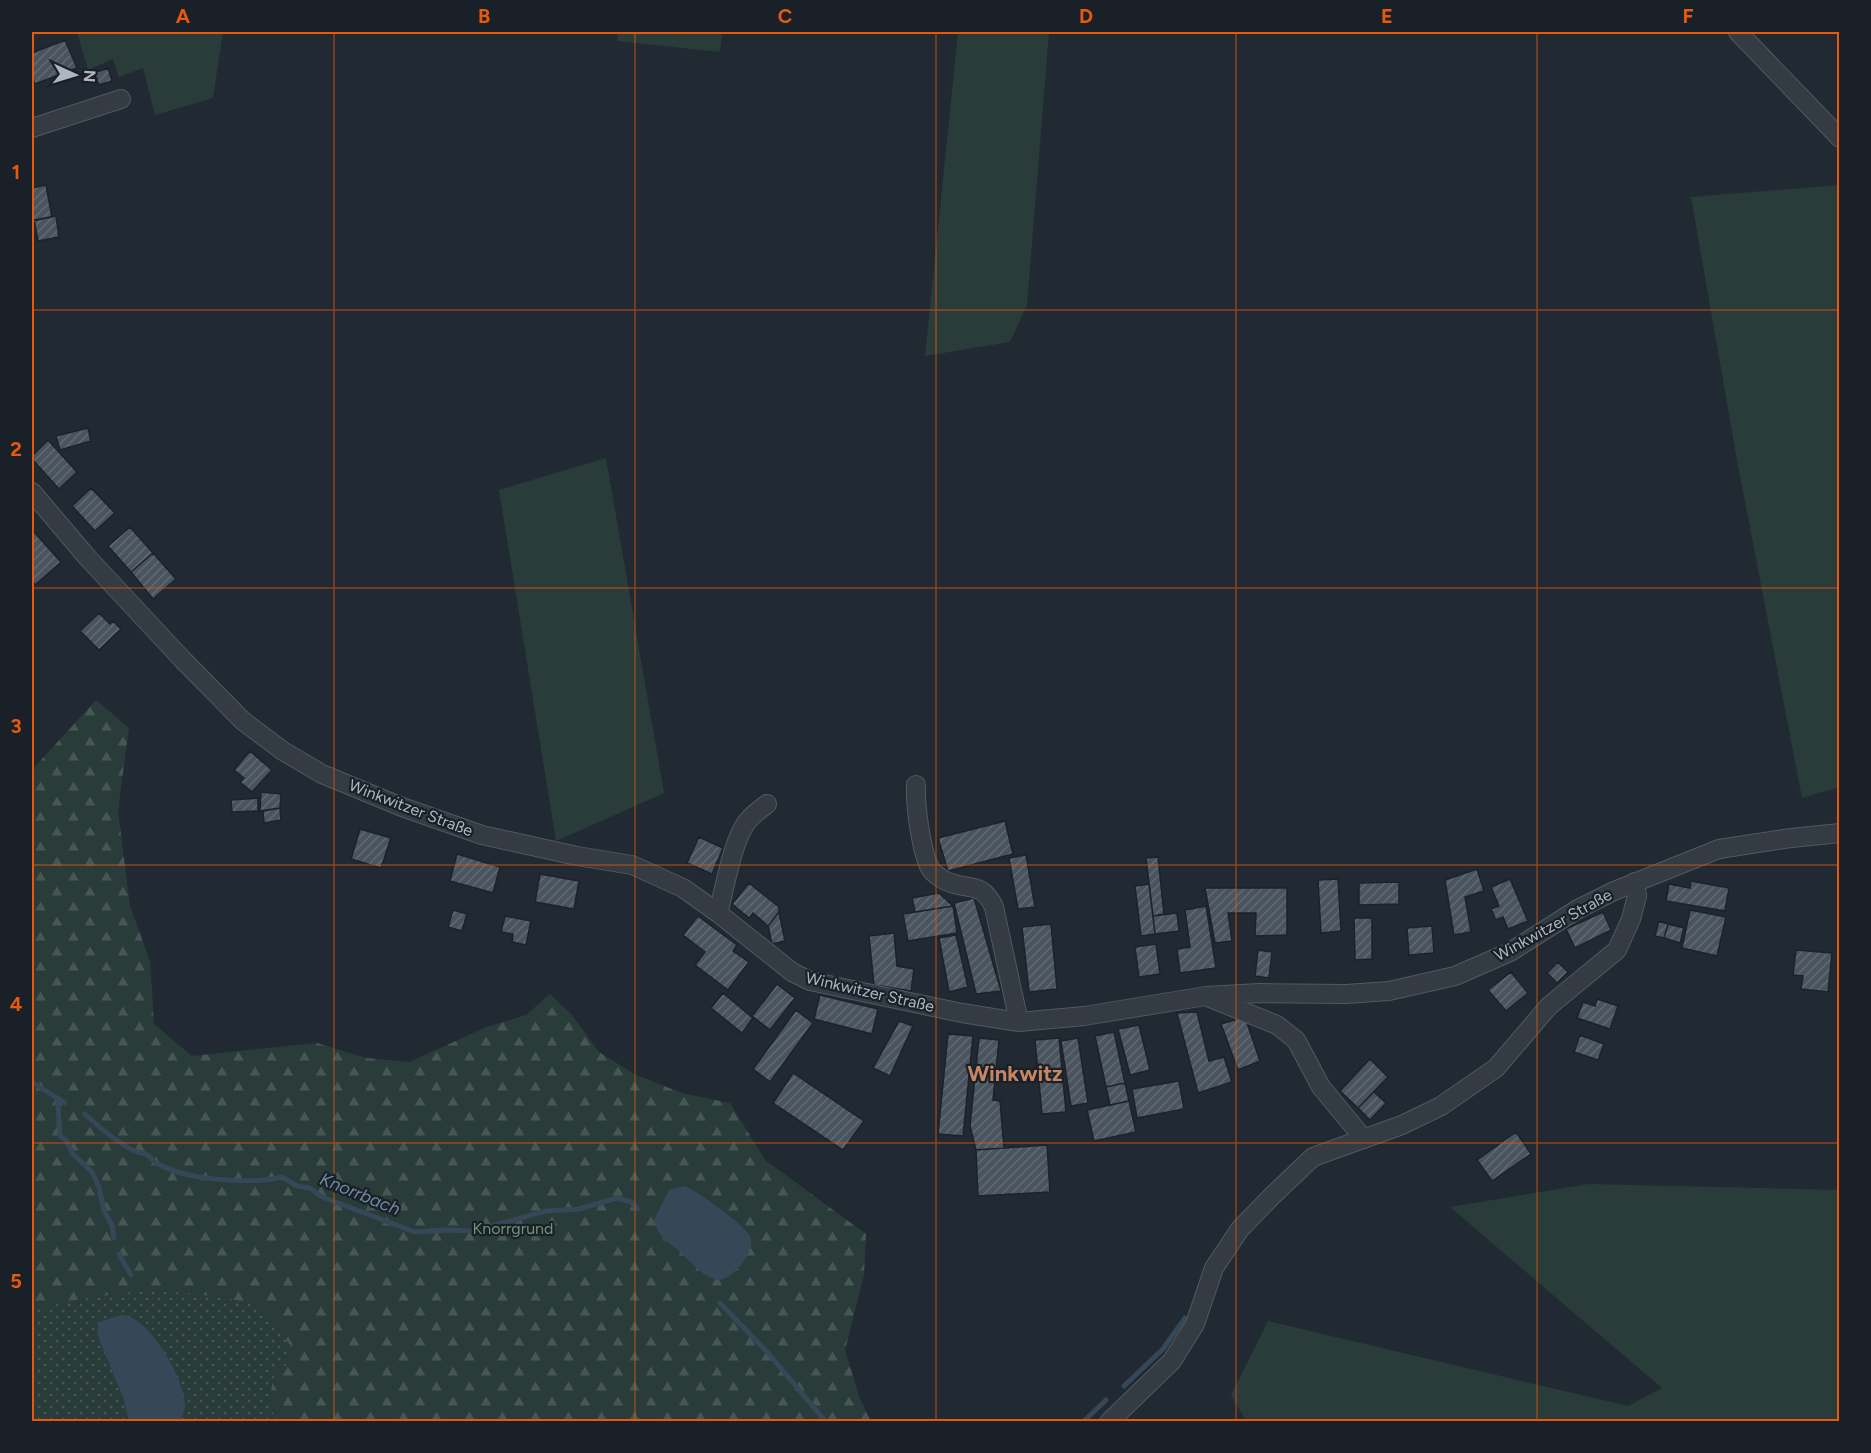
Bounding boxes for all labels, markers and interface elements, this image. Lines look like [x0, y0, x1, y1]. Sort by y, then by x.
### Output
text: A [176, 4, 191, 28]
text: B [478, 4, 490, 28]
text: C [778, 4, 792, 28]
text: D [1079, 4, 1093, 28]
text: E [1381, 4, 1393, 28]
text: F [1682, 4, 1694, 28]
north arrow [45, 45, 105, 105]
text: N [80, 69, 99, 83]
text: 1 [12, 160, 20, 184]
text: 2 [10, 437, 22, 461]
text: 3 [10, 714, 22, 738]
street label: Winkwitzer Straße [346, 776, 476, 840]
street label: Winkwitzer Straße [1491, 885, 1615, 965]
street label: Winkwitzer Straße [804, 968, 936, 1016]
text: 4 [10, 992, 23, 1016]
district label: Winkwitz [967, 1060, 1063, 1087]
water label: Knorrbach [317, 1168, 403, 1220]
park label: Knorrgrund [473, 1219, 553, 1238]
text: 5 [10, 1269, 22, 1293]

